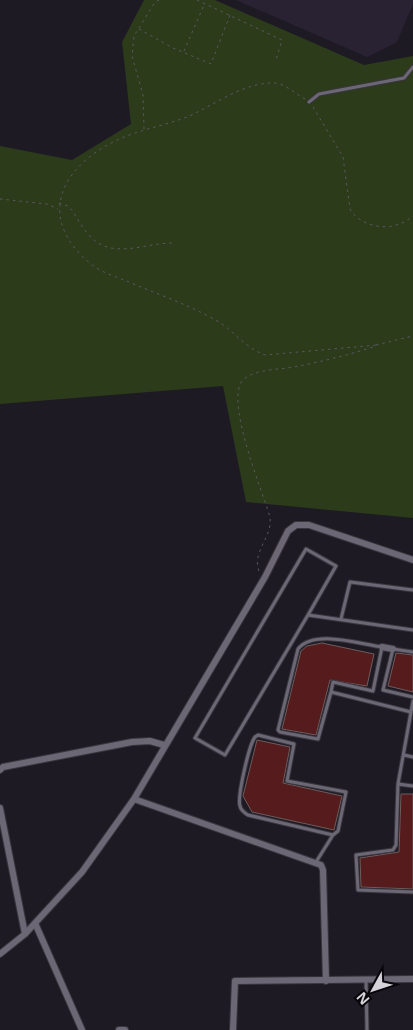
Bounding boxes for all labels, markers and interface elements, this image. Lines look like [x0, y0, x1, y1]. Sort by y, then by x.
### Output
north arrow [348, 965, 398, 1015]
text: N [352, 988, 374, 1009]

